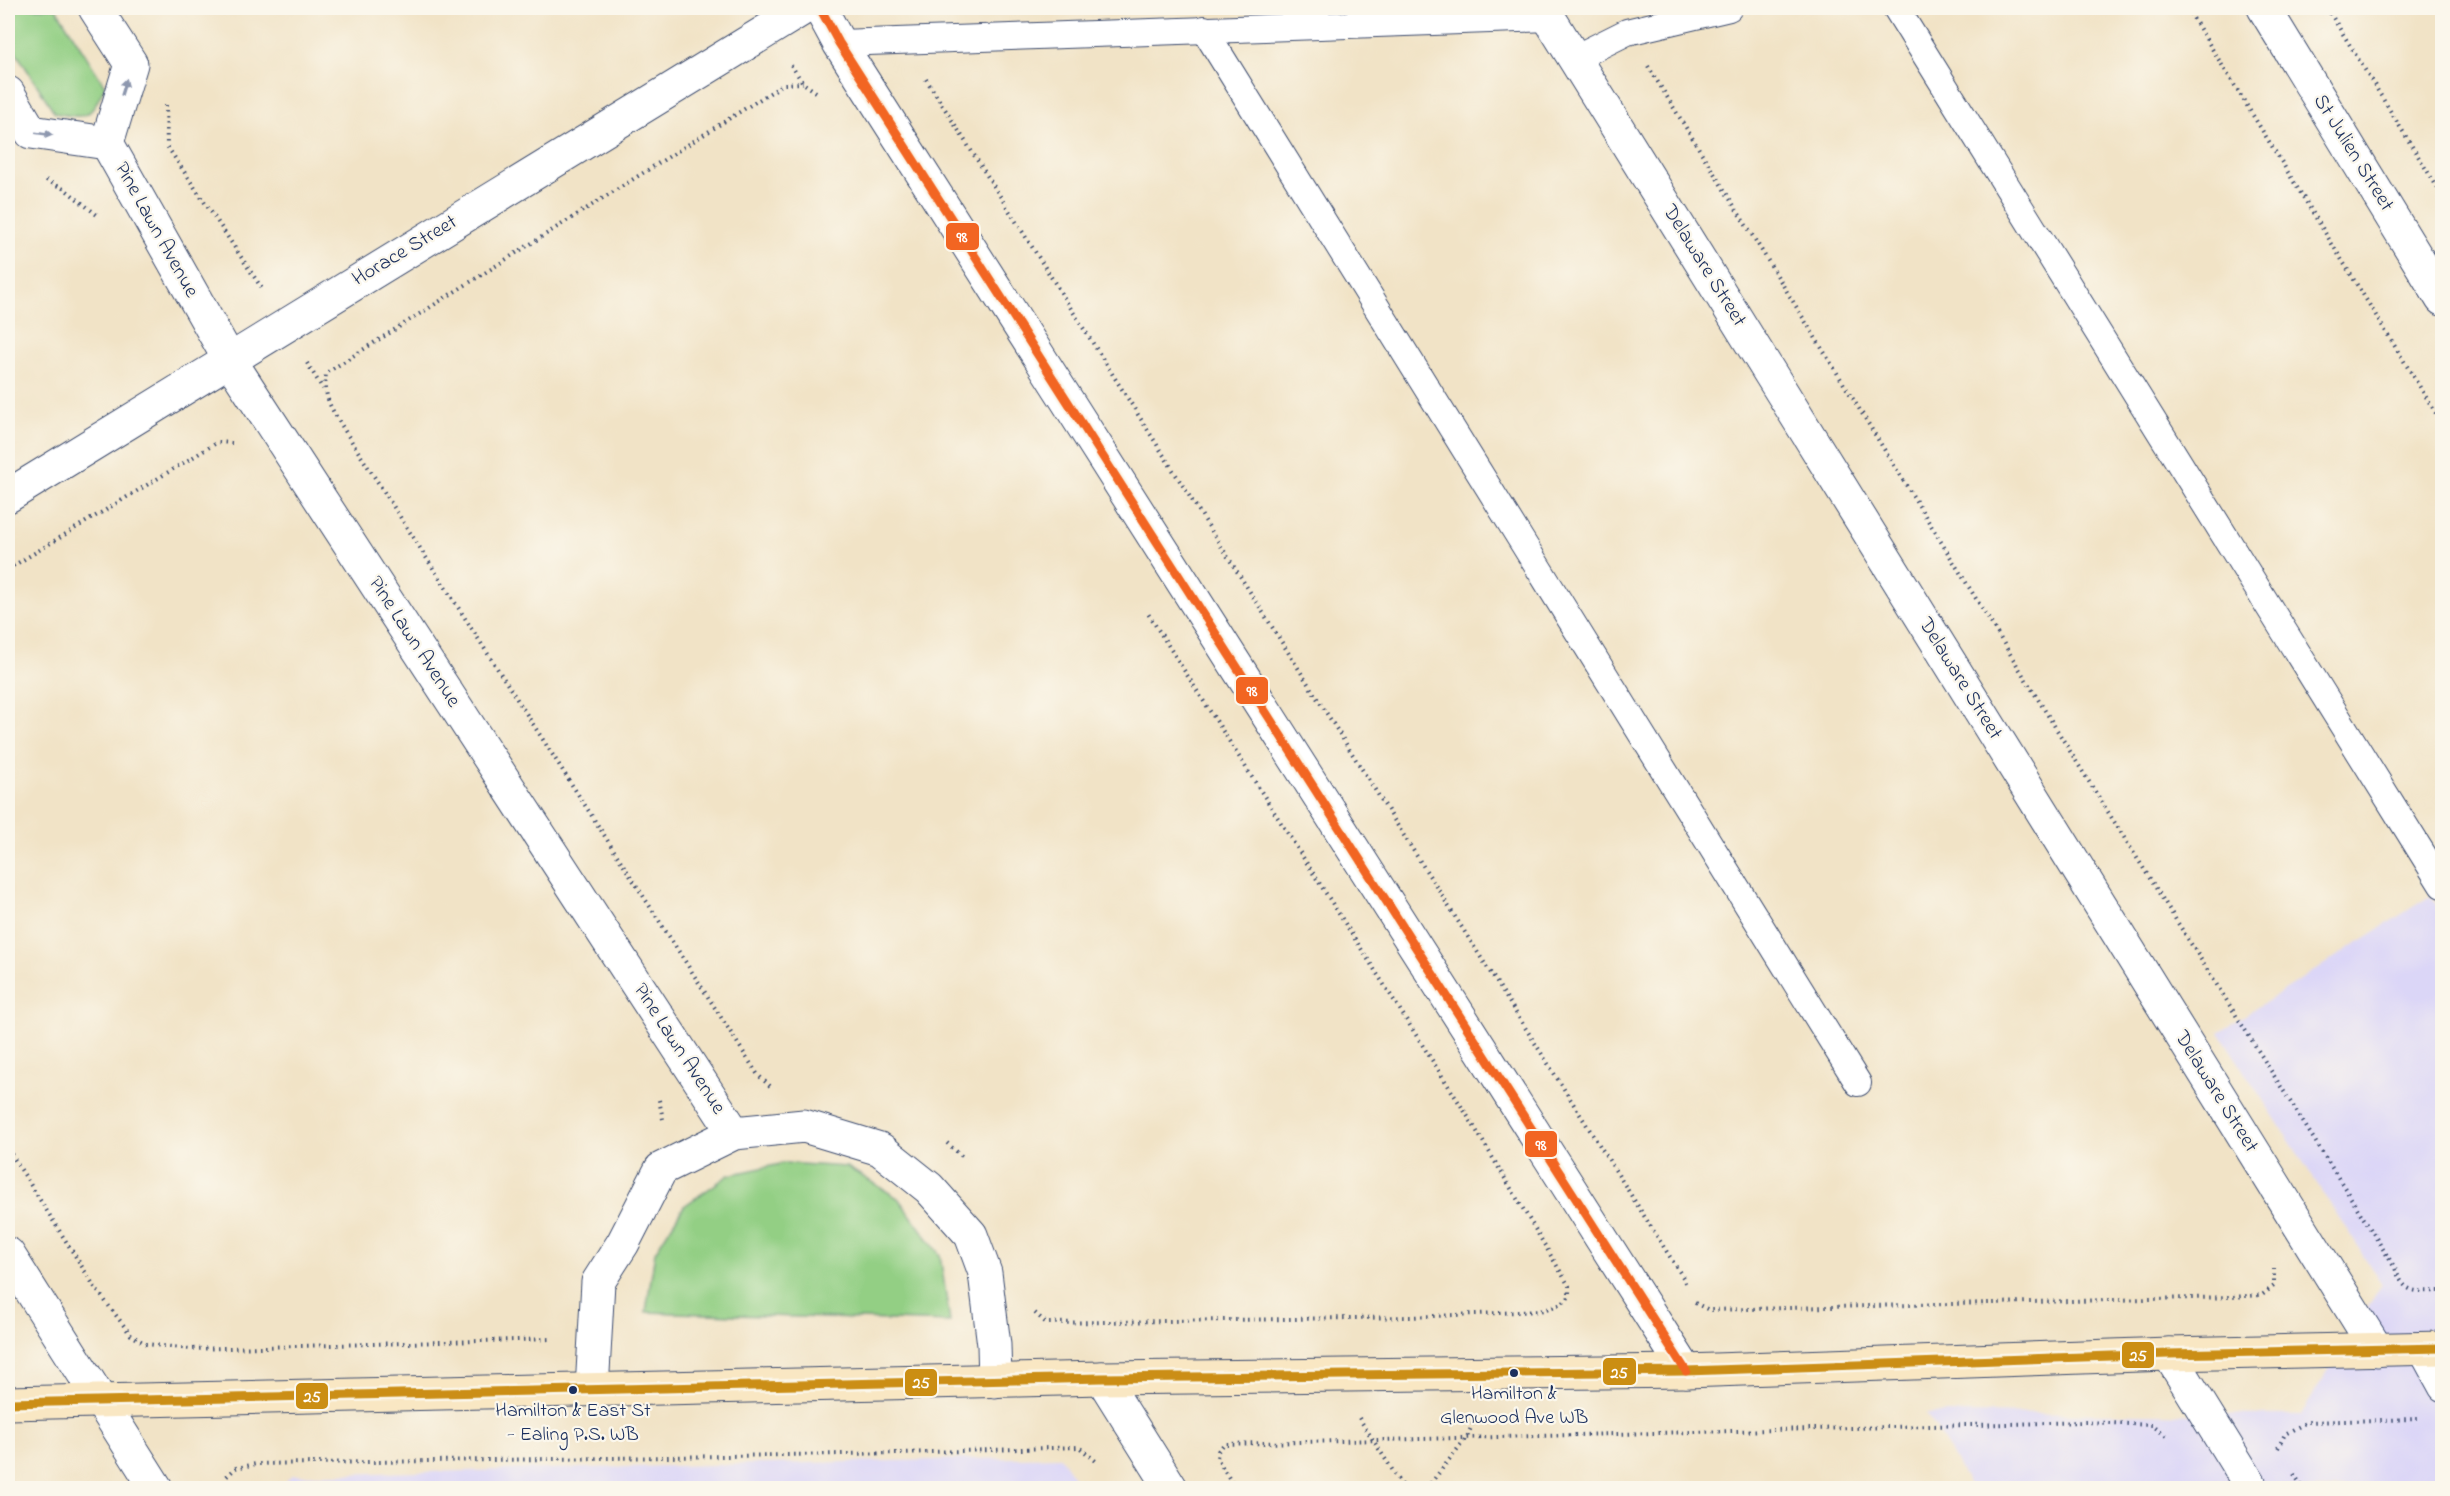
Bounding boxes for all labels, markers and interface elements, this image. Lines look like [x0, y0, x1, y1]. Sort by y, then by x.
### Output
one-way arrow [120, 78, 129, 96]
street label: St Julien Street [2305, 89, 2401, 217]
one-way arrow [35, 129, 54, 138]
street label: Pine Lawn Avenue [106, 157, 206, 304]
street label: Delaware Street [1654, 198, 1754, 333]
street label: Horace Street [347, 208, 463, 294]
line badge: 98 [945, 222, 980, 251]
text: 98 [956, 226, 967, 250]
street label: Pine Lawn Avenue [360, 571, 468, 714]
street label: Delaware Street [1910, 611, 2010, 746]
line badge: 98 [1235, 676, 1269, 705]
text: 98 [1246, 680, 1257, 704]
street label: Pine Lawn Avenue [625, 978, 733, 1121]
street label: Delaware Street [2166, 1024, 2266, 1159]
line badge: 98 [1524, 1130, 1558, 1158]
text: 98 [1535, 1134, 1546, 1158]
line badge: 25 [2121, 1341, 2155, 1369]
text: 25 [2128, 1345, 2147, 1369]
line badge: 25 [1602, 1357, 1637, 1386]
text: 25 [1609, 1362, 1628, 1386]
marker: Hamilton & Glenwood Ave WB [1508, 1367, 1520, 1379]
line badge: 25 [904, 1368, 938, 1397]
text: 25 [911, 1372, 930, 1396]
place label: Hamilton & Glenwood Ave WB [1440, 1380, 1588, 1433]
line badge: 25 [295, 1382, 329, 1410]
marker: Hamilton & East St - Ealing P.S. WB [567, 1384, 579, 1396]
text: 25 [302, 1386, 321, 1410]
place label: Hamilton & East St - Ealing P.S. WB [495, 1397, 651, 1451]

